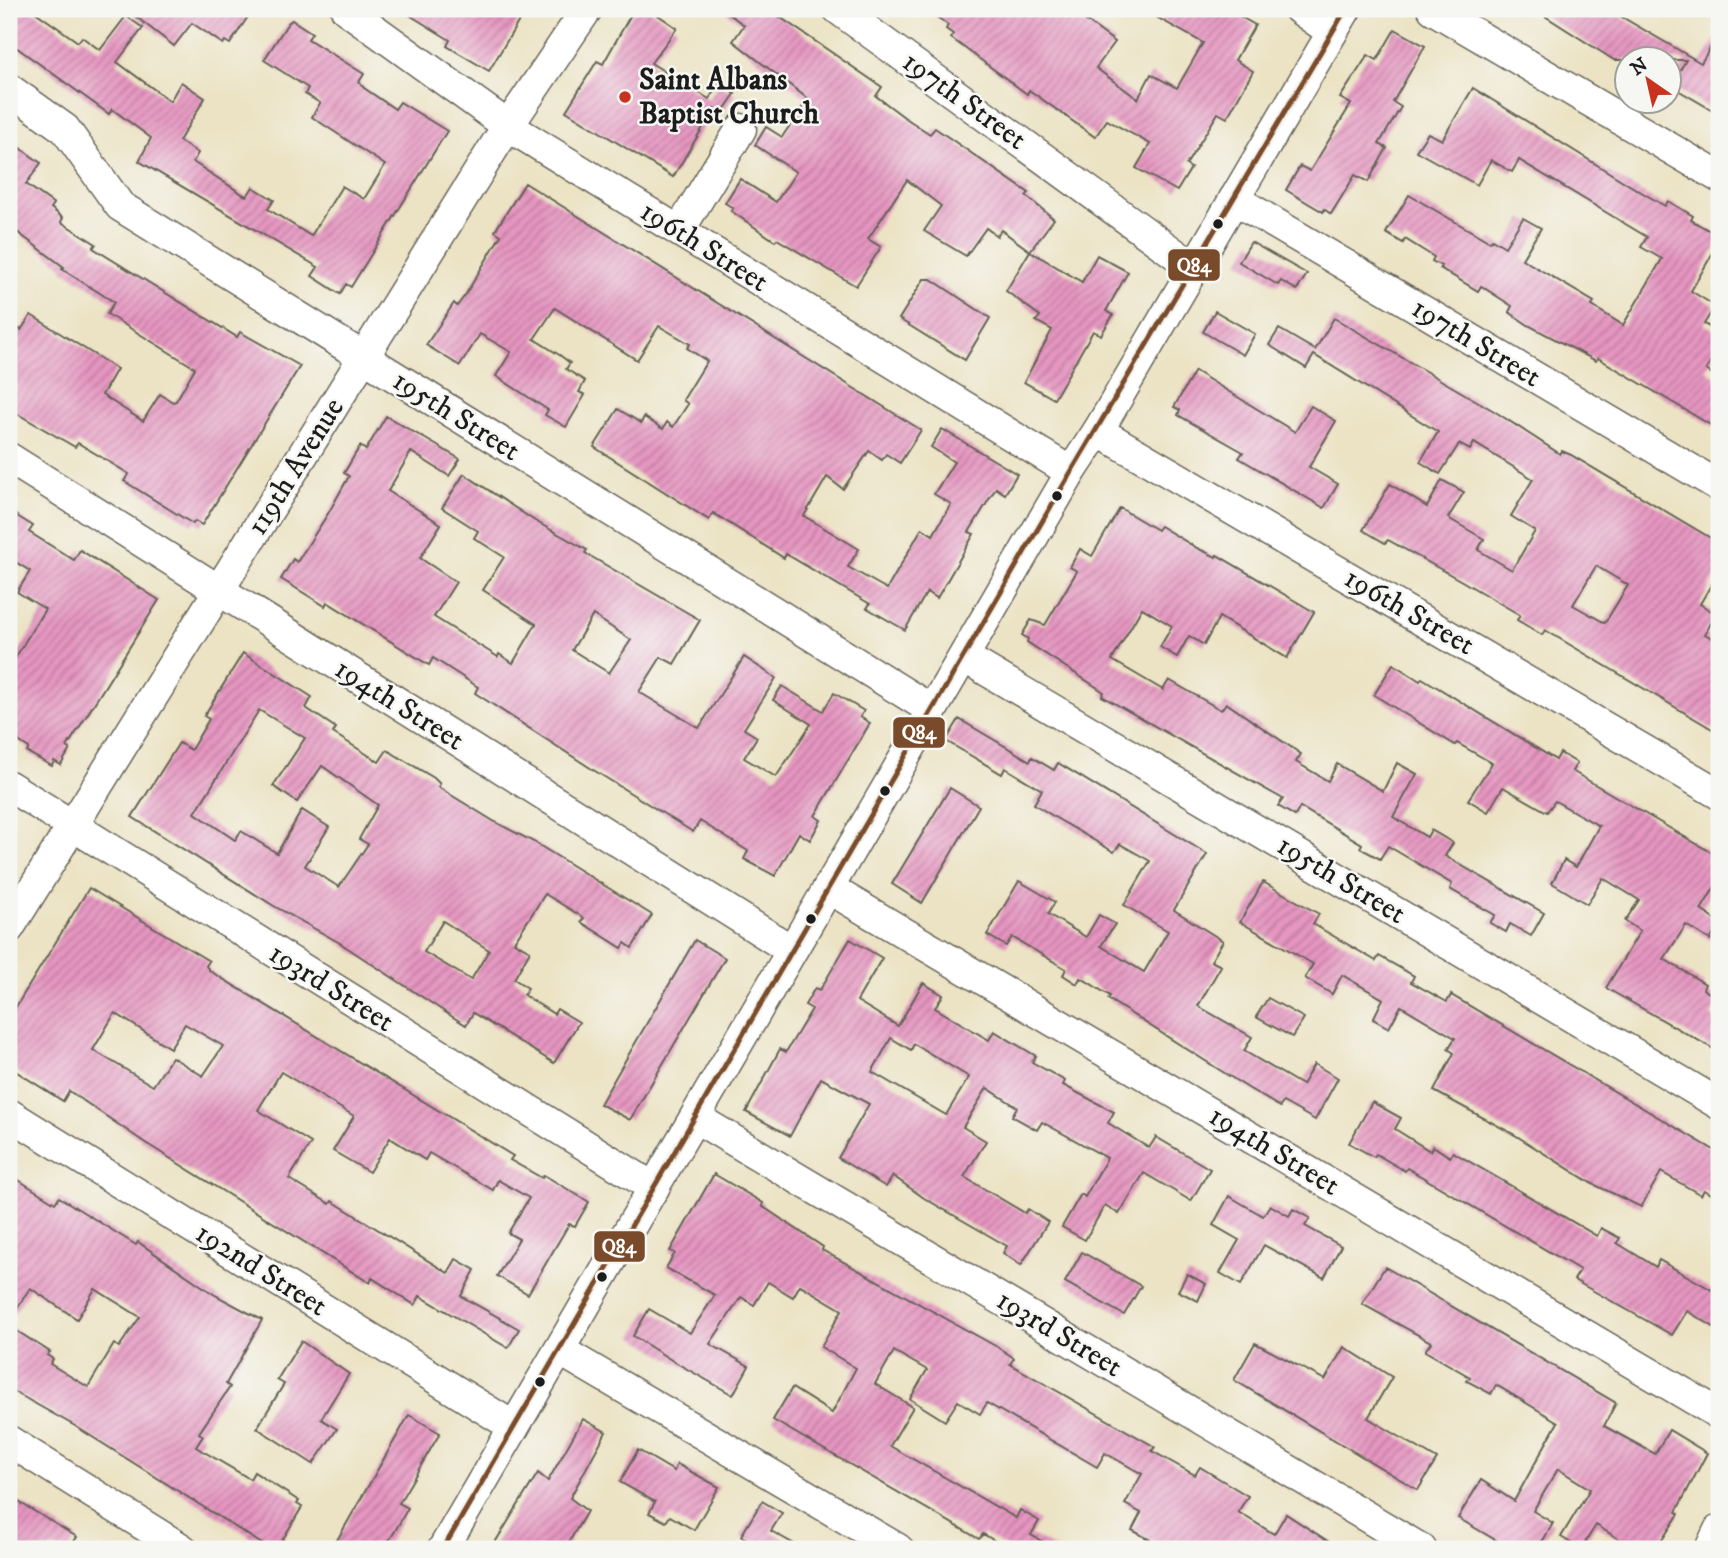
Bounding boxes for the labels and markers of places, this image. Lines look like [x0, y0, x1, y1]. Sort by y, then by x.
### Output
place label: Saint Albans Baptist Church [639, 62, 819, 133]
marker: Saint Albans Baptist Church [617, 89, 633, 105]
unlabelled marker [1211, 217, 1225, 231]
unlabelled marker [1050, 489, 1064, 503]
unlabelled marker [878, 784, 892, 798]
unlabelled marker [804, 912, 818, 926]
unlabelled marker [595, 1270, 609, 1284]
unlabelled marker [533, 1375, 547, 1389]

